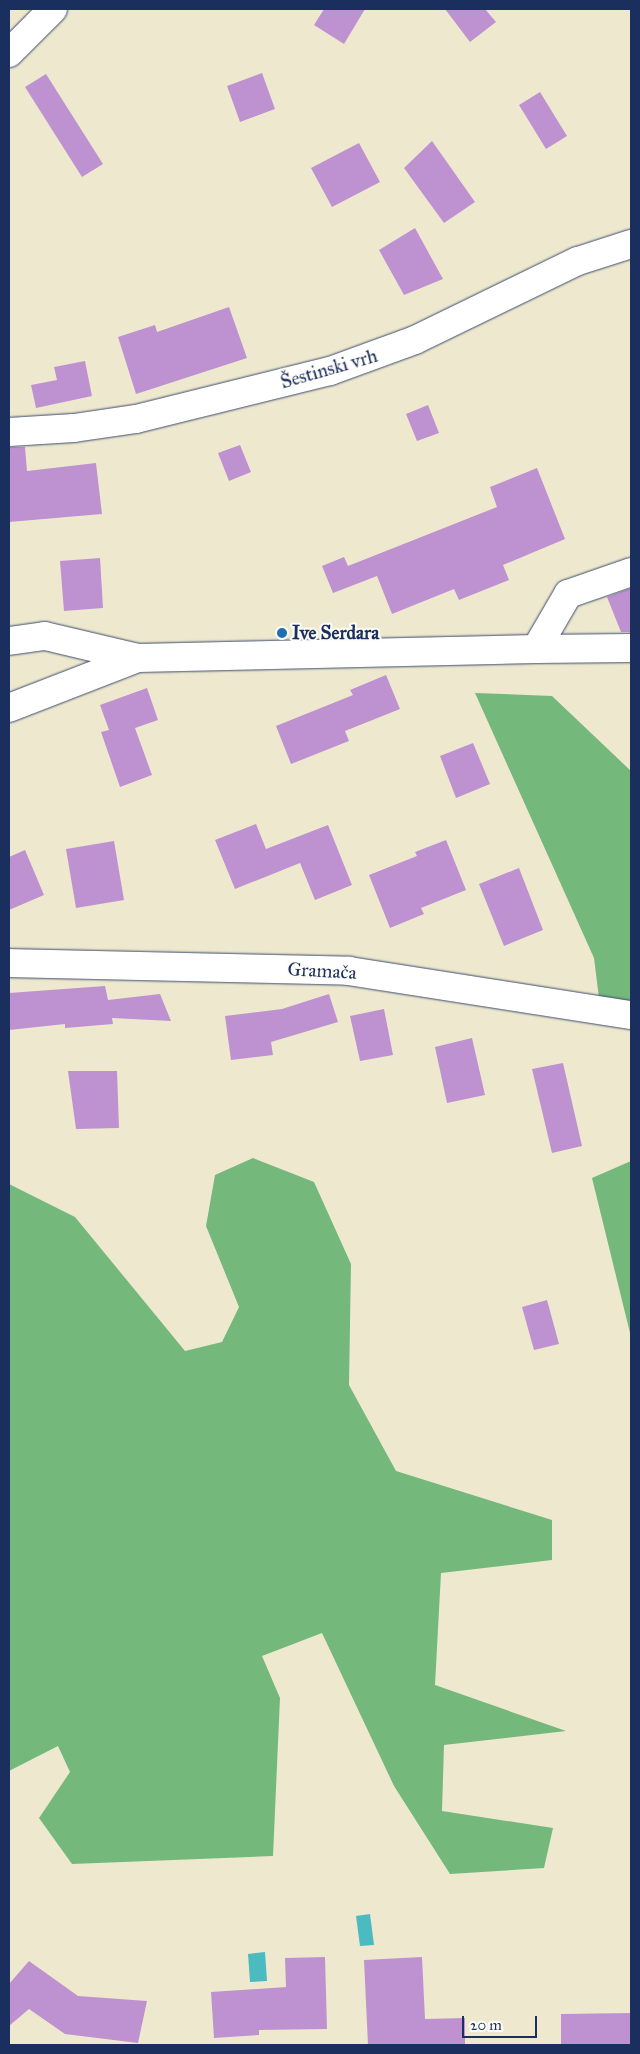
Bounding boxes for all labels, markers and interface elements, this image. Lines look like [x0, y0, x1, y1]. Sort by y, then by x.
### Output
street label: Šestinski vrh [278, 344, 380, 394]
place label: Ive Serdara [292, 622, 379, 644]
marker: Ive Serdara [276, 627, 288, 639]
street label: Gramača [287, 958, 357, 984]
scale bar [465, 2006, 540, 2038]
text: 20 m [470, 2016, 502, 2034]

